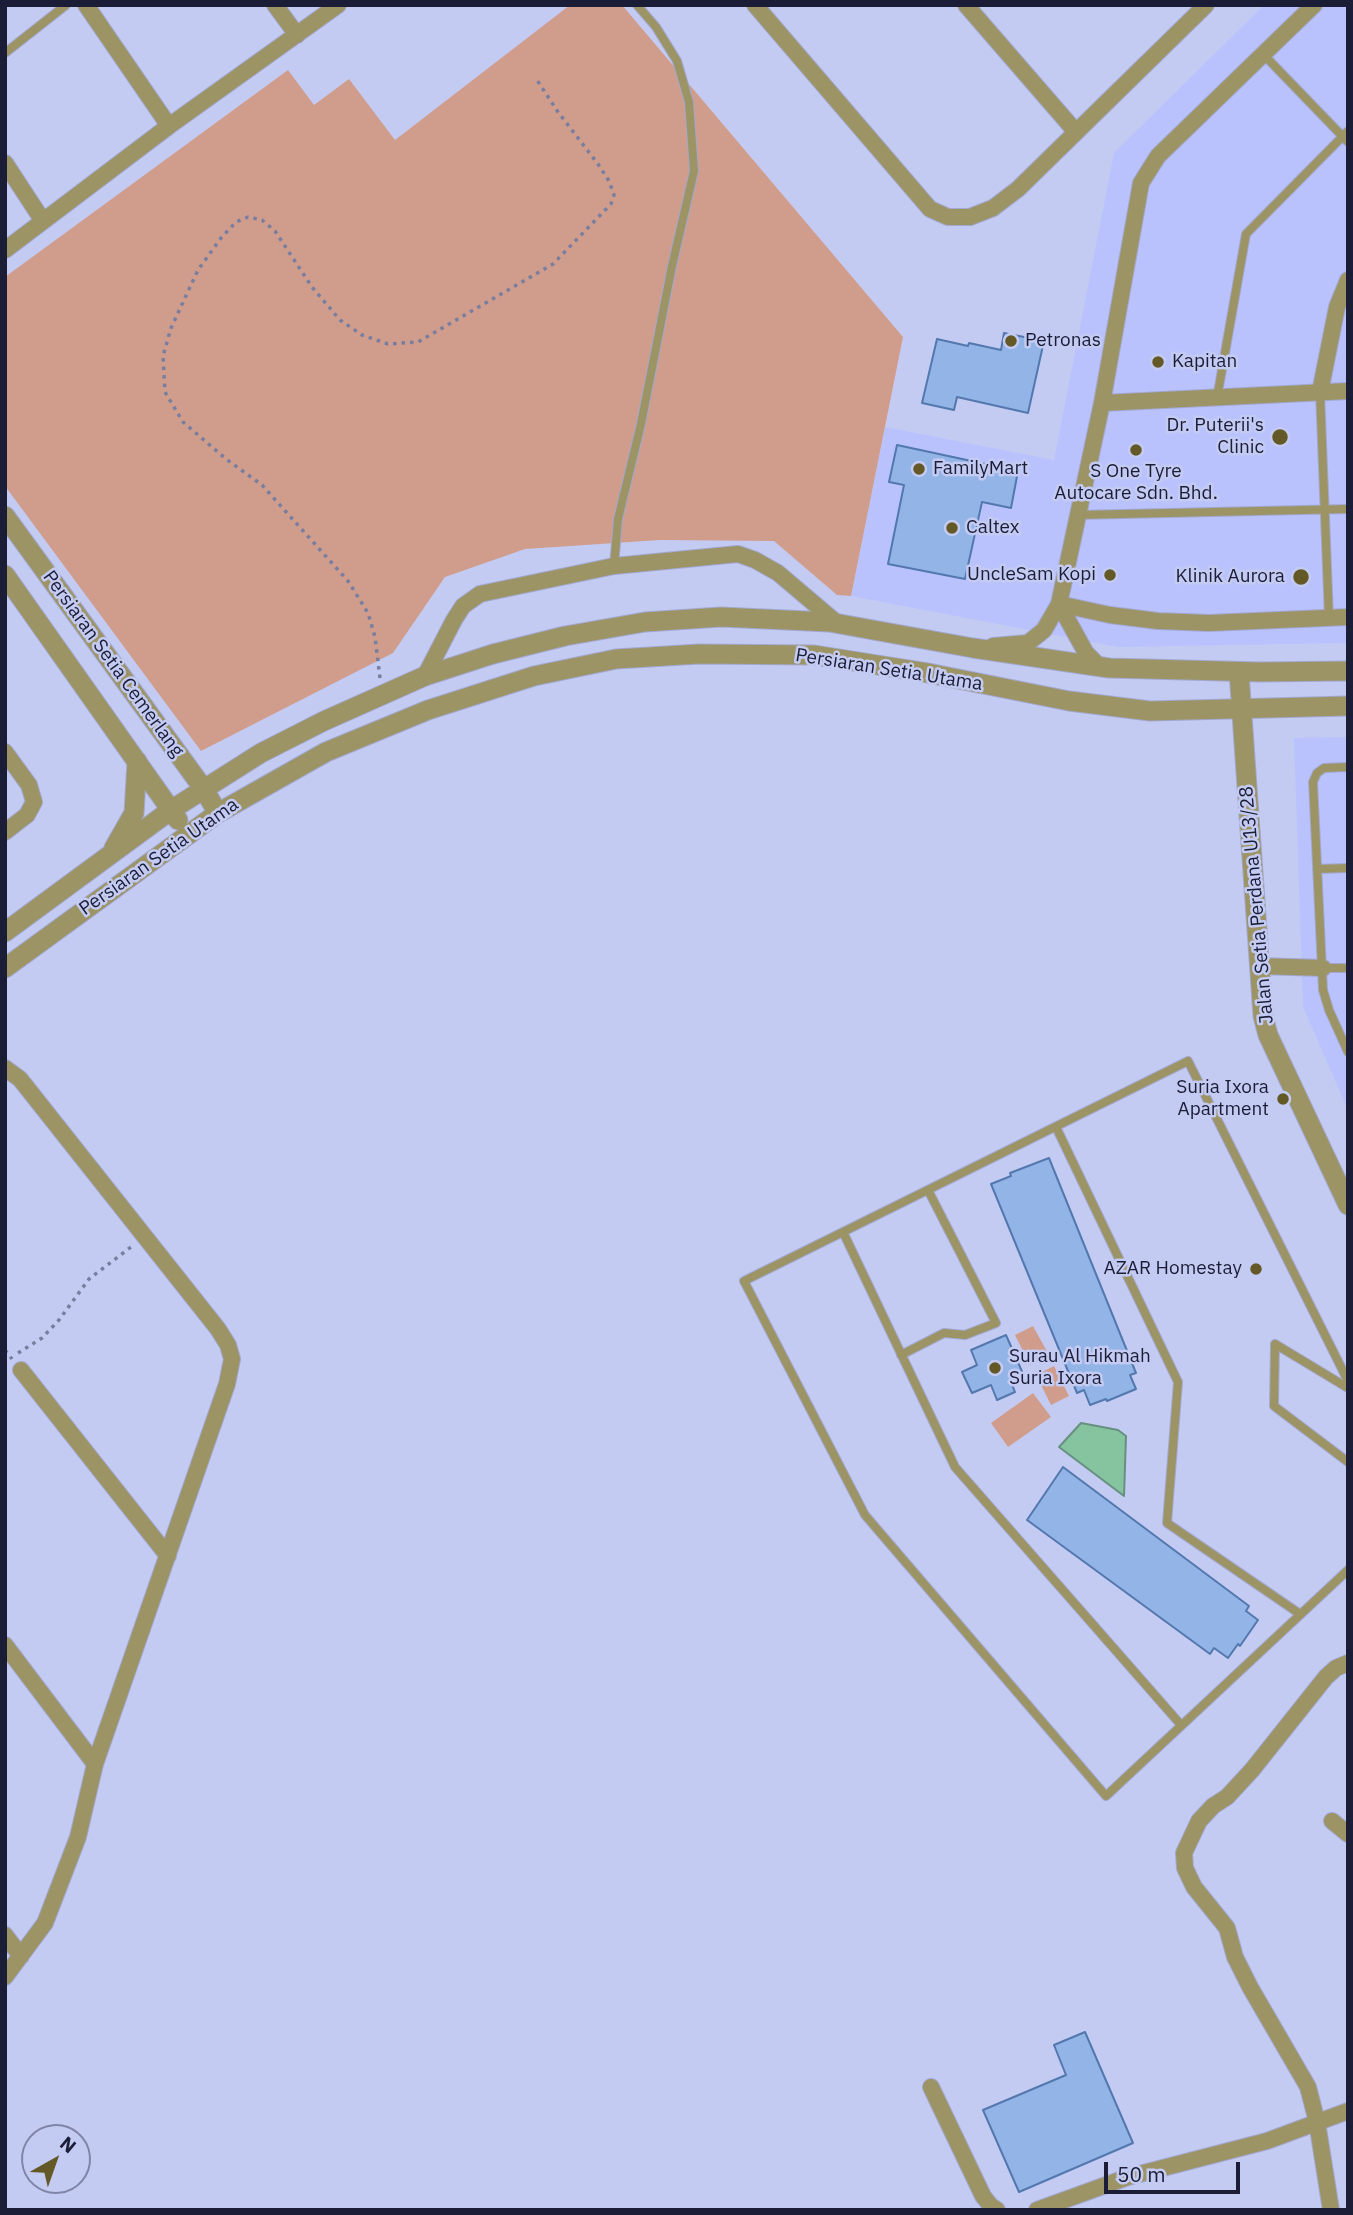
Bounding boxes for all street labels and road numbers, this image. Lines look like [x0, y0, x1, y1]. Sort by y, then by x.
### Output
street label: Persiaran Setia Cemerlang [38, 566, 188, 762]
street label: Persiaran Setia Utama [794, 644, 984, 696]
street label: Jalan Setia Perdana U13/28 [1235, 785, 1279, 1025]
street label: Persiaran Setia Utama [75, 793, 243, 921]

